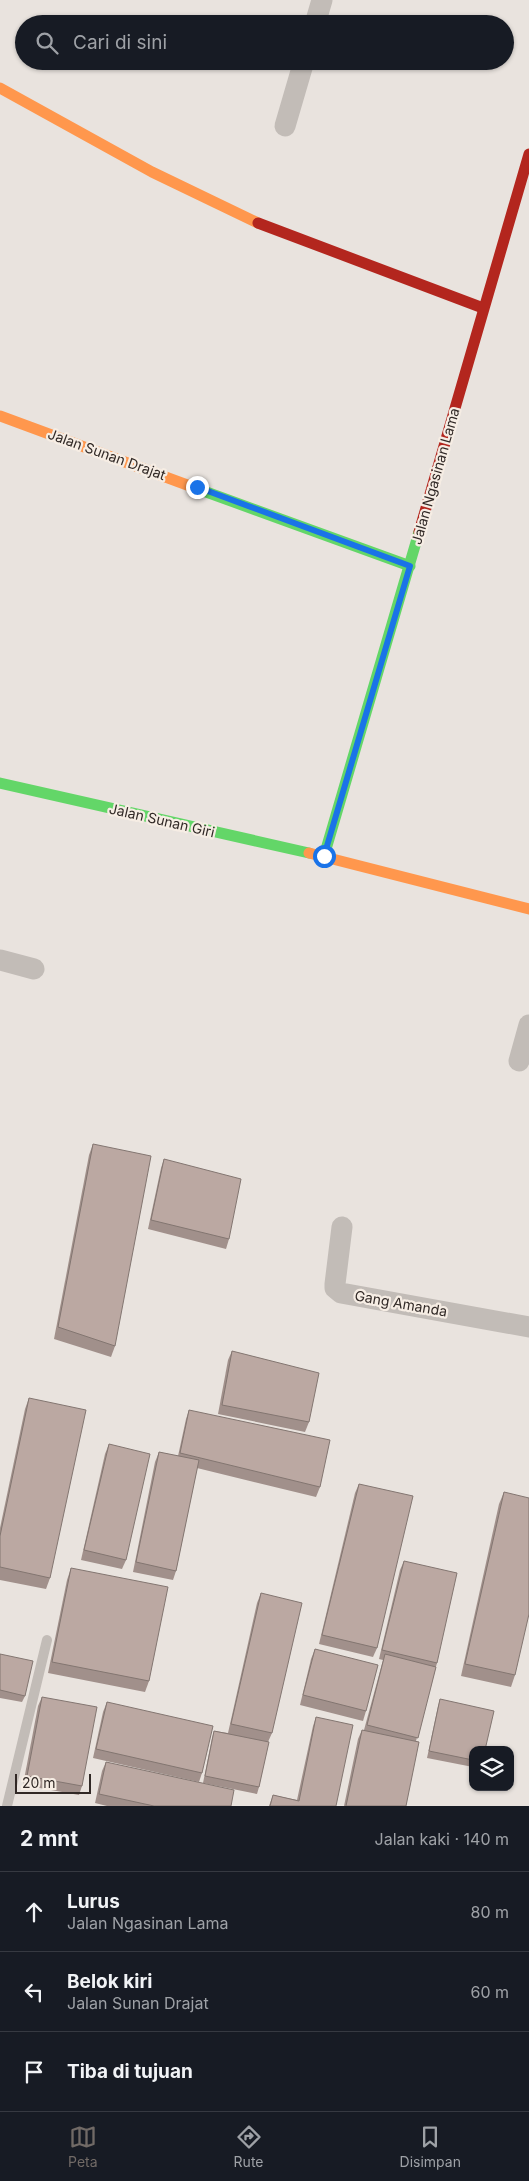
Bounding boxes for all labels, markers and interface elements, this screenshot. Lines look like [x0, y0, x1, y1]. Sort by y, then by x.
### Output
search box [15, 15, 514, 70]
icon: search [33, 29, 61, 57]
text: Cari di sini [73, 31, 167, 54]
street label: Jalan Ngasinan Lama [407, 406, 463, 546]
street label: Jalan Sunan Drajat [46, 425, 169, 483]
route end [186, 476, 209, 499]
street label: Jalan Sunan Giri [108, 800, 216, 840]
route start [313, 845, 336, 868]
street label: Gang Amanda [353, 1287, 449, 1319]
map controls [469, 1746, 514, 1791]
button: layers [469, 1746, 514, 1791]
scale bar [15, 1771, 91, 1794]
text: 20 m [22, 1774, 56, 1791]
text: 2 mnt [20, 1826, 78, 1851]
text: Jalan kaki · 140 m [375, 1829, 509, 1849]
text: Lurus [67, 1890, 120, 1913]
icon: ahead [20, 1898, 48, 1926]
text: 80 m [470, 1902, 509, 1922]
text: Jalan Ngasinan Lama [67, 1913, 229, 1933]
text: Belok kiri [67, 1970, 152, 1993]
icon: left [20, 1978, 48, 2006]
text: 60 m [470, 1982, 509, 2002]
text: Jalan Sunan Drajat [67, 1993, 209, 2013]
icon: arrive [20, 2058, 48, 2086]
text: Tiba di tujuan [67, 2060, 193, 2083]
tab: Peta [68, 2123, 98, 2170]
tab: Rute [234, 2123, 264, 2170]
tab: Disimpan [400, 2123, 461, 2170]

